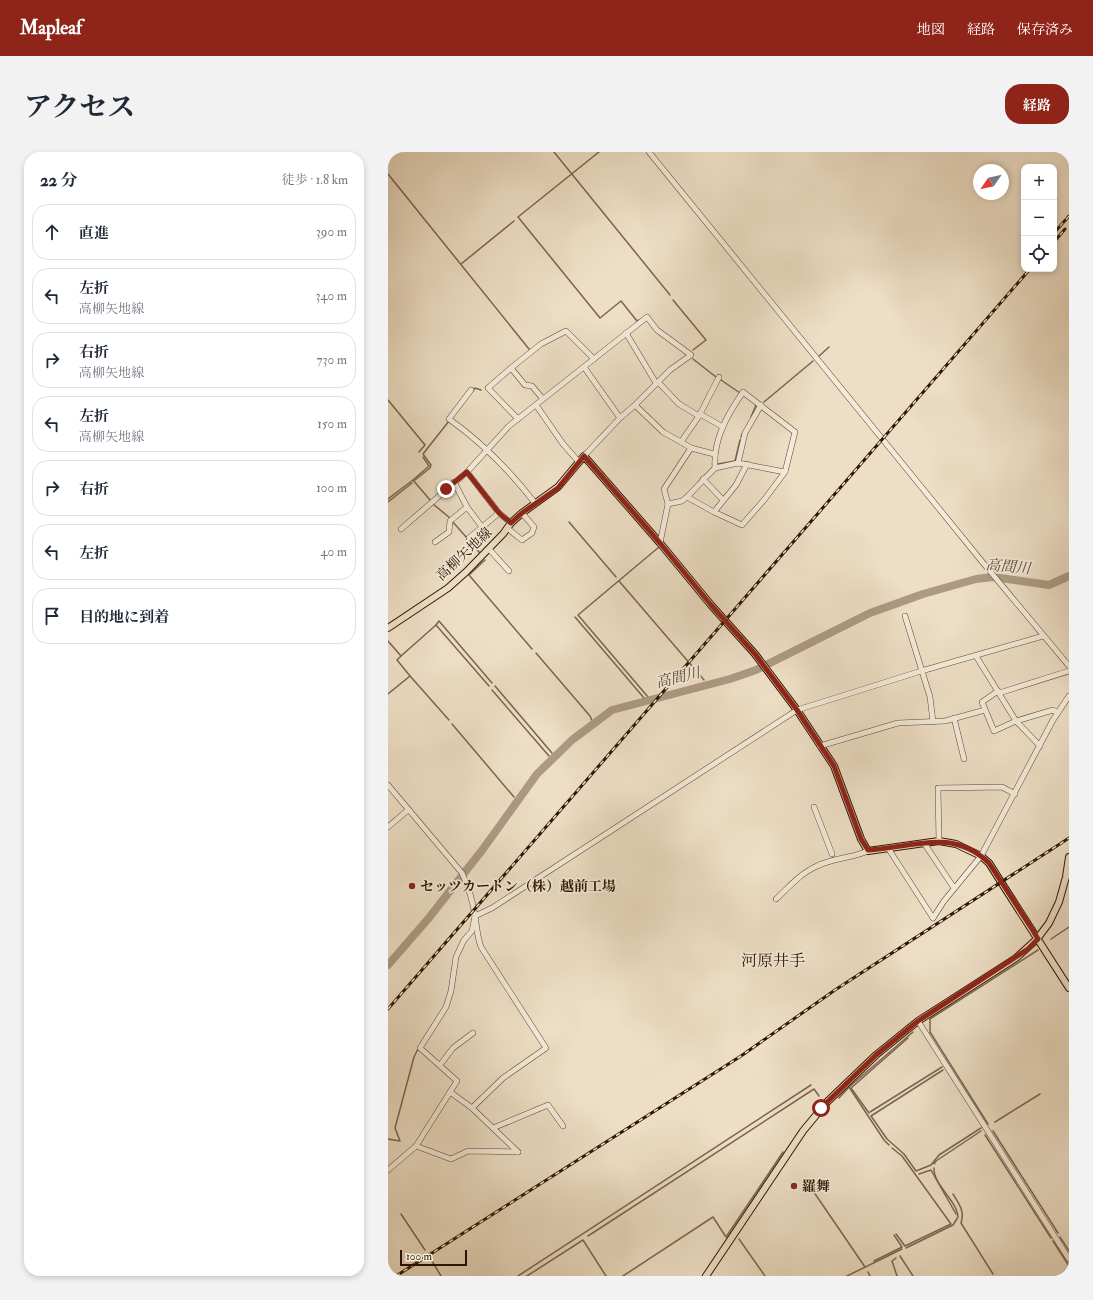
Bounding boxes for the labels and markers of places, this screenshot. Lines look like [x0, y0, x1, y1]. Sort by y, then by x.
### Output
place label: セッツカートン（株）越前工場 [420, 878, 616, 895]
marker: セッツカートン（株）越前工場 [407, 881, 417, 891]
place label: 羅舞 [802, 1178, 830, 1195]
marker: 羅舞 [789, 1181, 799, 1191]

